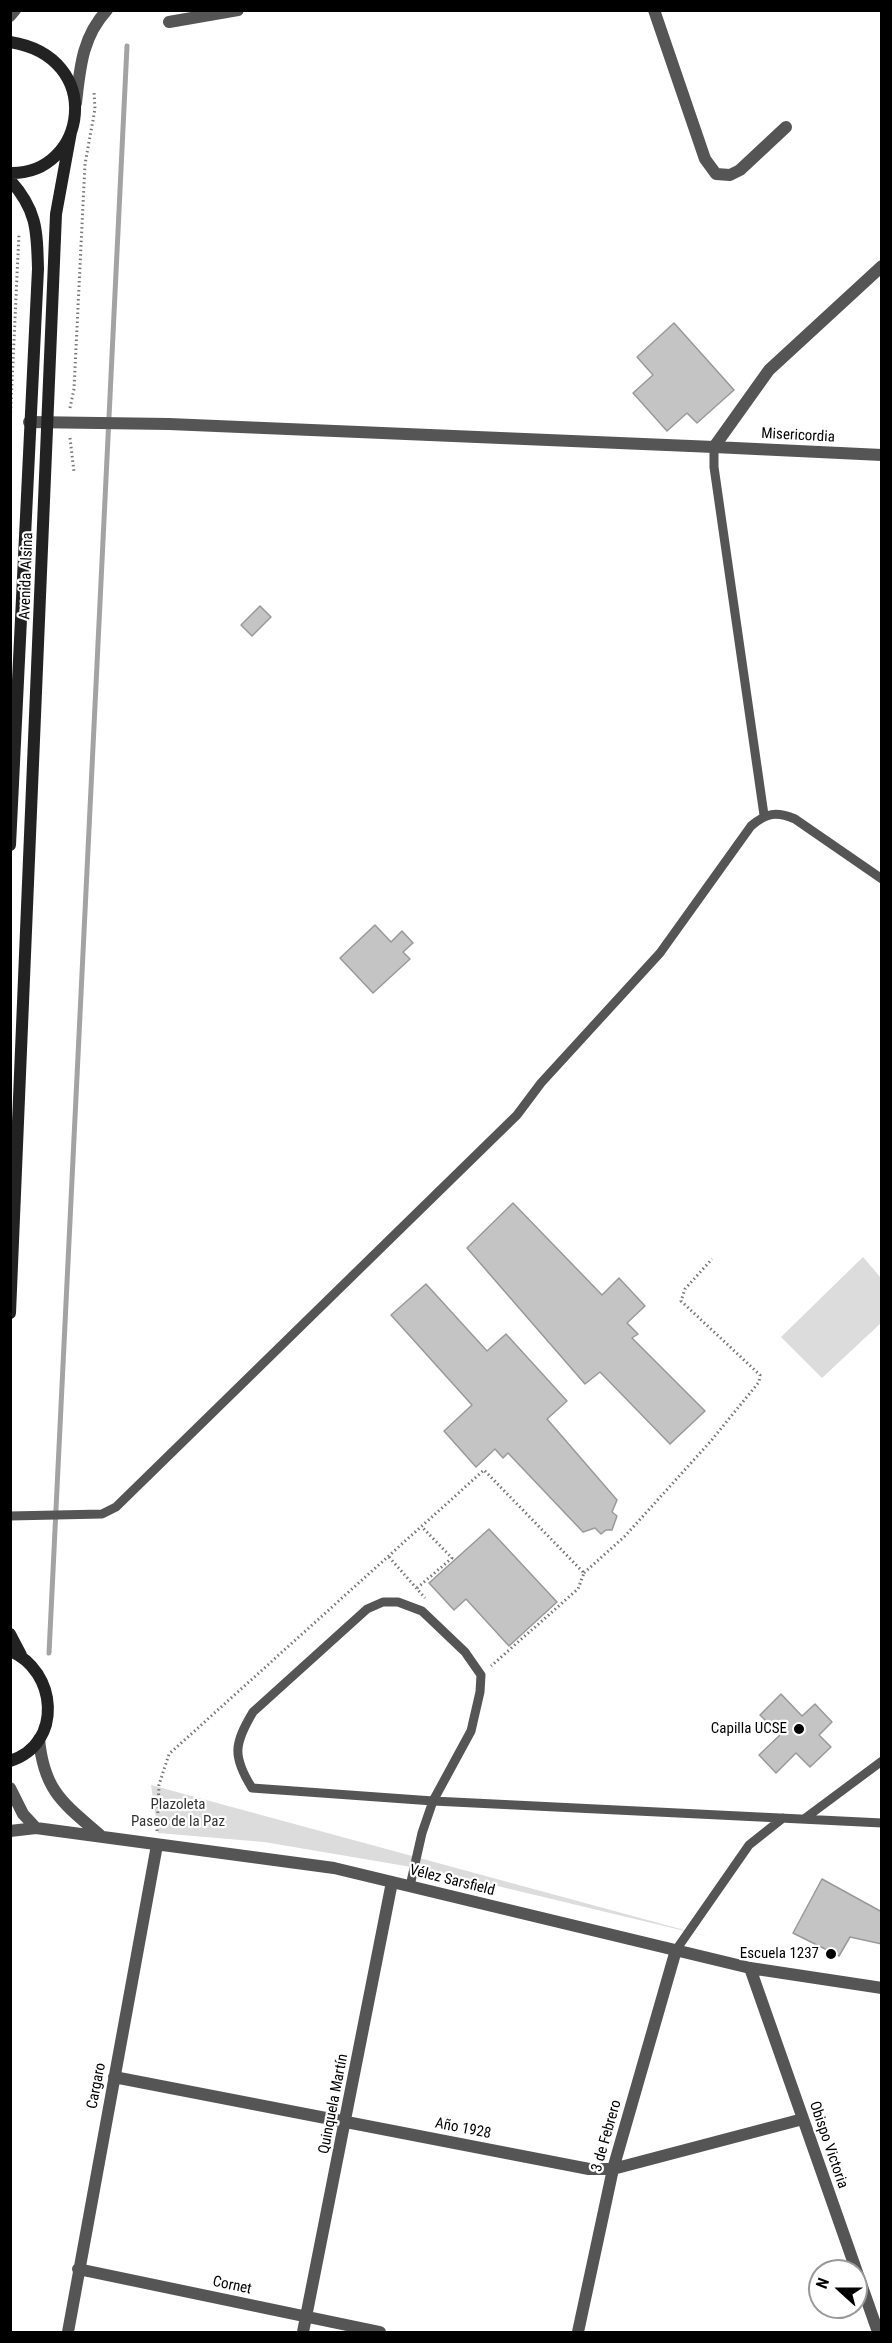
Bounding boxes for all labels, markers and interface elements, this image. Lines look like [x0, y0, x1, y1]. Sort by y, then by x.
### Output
street label: Misericordia [761, 425, 835, 447]
street label: Avenida Alsina [16, 532, 38, 620]
place label: Capilla UCSE [711, 1720, 787, 1738]
marker: Capilla UCSE [792, 1722, 806, 1736]
park label: Plazoleta Paseo de la Paz [131, 1796, 225, 1831]
street label: Vélez Sarsfield [407, 1862, 497, 1900]
place label: Escuela 1237 [740, 1945, 819, 1963]
marker: Escuela 1237 [824, 1947, 838, 1961]
street label: Quinquela Martín [315, 2052, 353, 2156]
street label: Cargaro [84, 2061, 110, 2111]
street label: 3 de Febrero [588, 2098, 626, 2174]
street label: Obispo Victoria [805, 2099, 851, 2191]
street label: Año 1928 [434, 2115, 492, 2143]
north arrow [808, 2259, 868, 2319]
street label: Cornet [211, 2273, 253, 2299]
text: N [812, 2275, 833, 2291]

